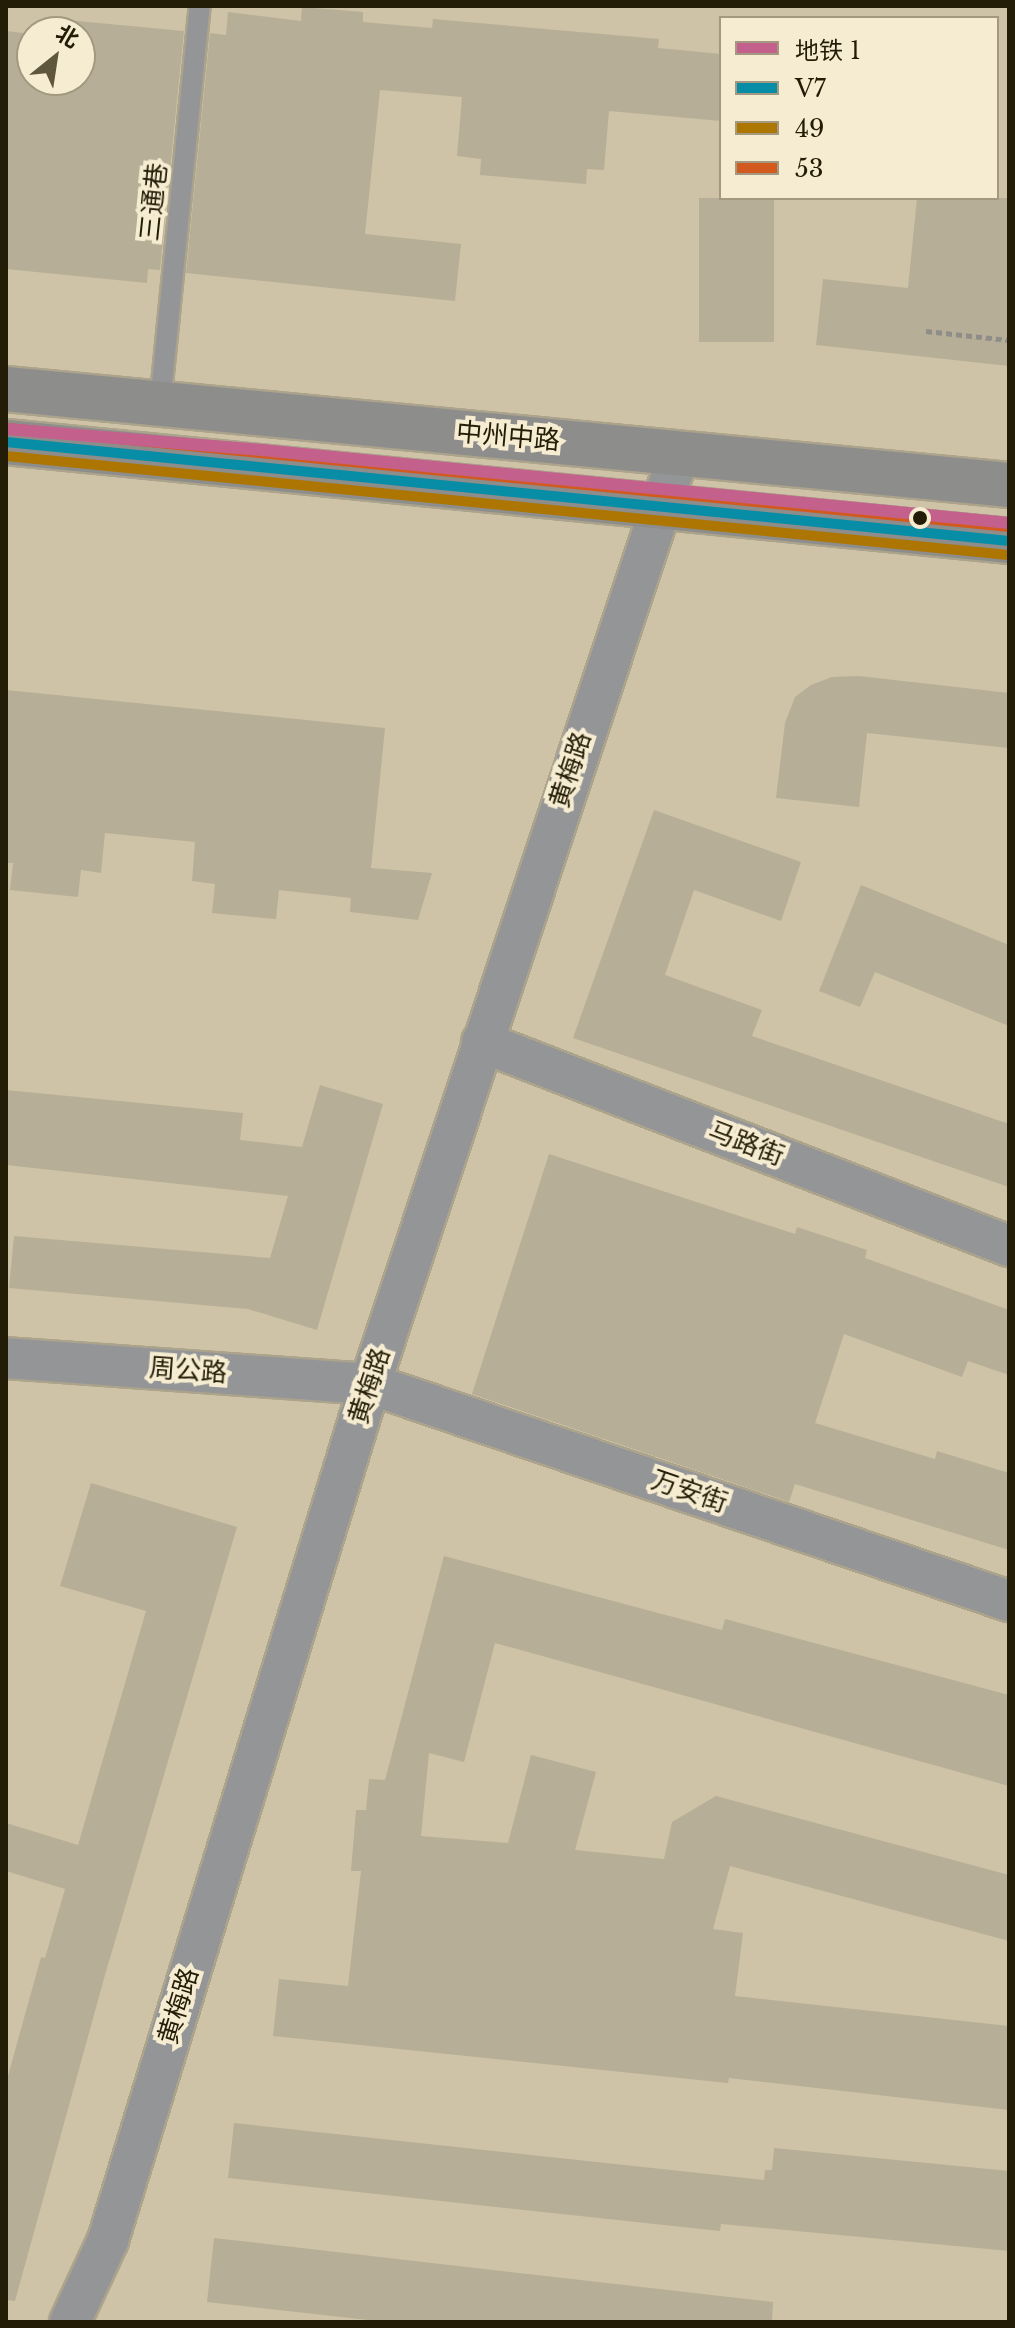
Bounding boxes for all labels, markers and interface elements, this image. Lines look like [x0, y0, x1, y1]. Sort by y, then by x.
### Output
north arrow [16, 16, 96, 96]
legend [719, 16, 999, 200]
text: 北 [51, 19, 84, 54]
text: 地铁 1 [795, 36, 861, 65]
text: V7 [795, 74, 826, 103]
text: 49 [795, 114, 824, 143]
text: 53 [795, 154, 823, 183]
street label: 三通巷 [134, 162, 174, 242]
street label: 中州中路 [455, 417, 561, 457]
unlabelled marker [912, 510, 928, 526]
street label: 黄梅路 [544, 728, 598, 812]
street label: 马路街 [704, 1115, 788, 1173]
street label: 黄梅路 [343, 1344, 397, 1428]
street label: 周公路 [148, 1353, 228, 1389]
street label: 万安街 [647, 1465, 731, 1519]
street label: 黄梅路 [153, 1964, 205, 2048]

